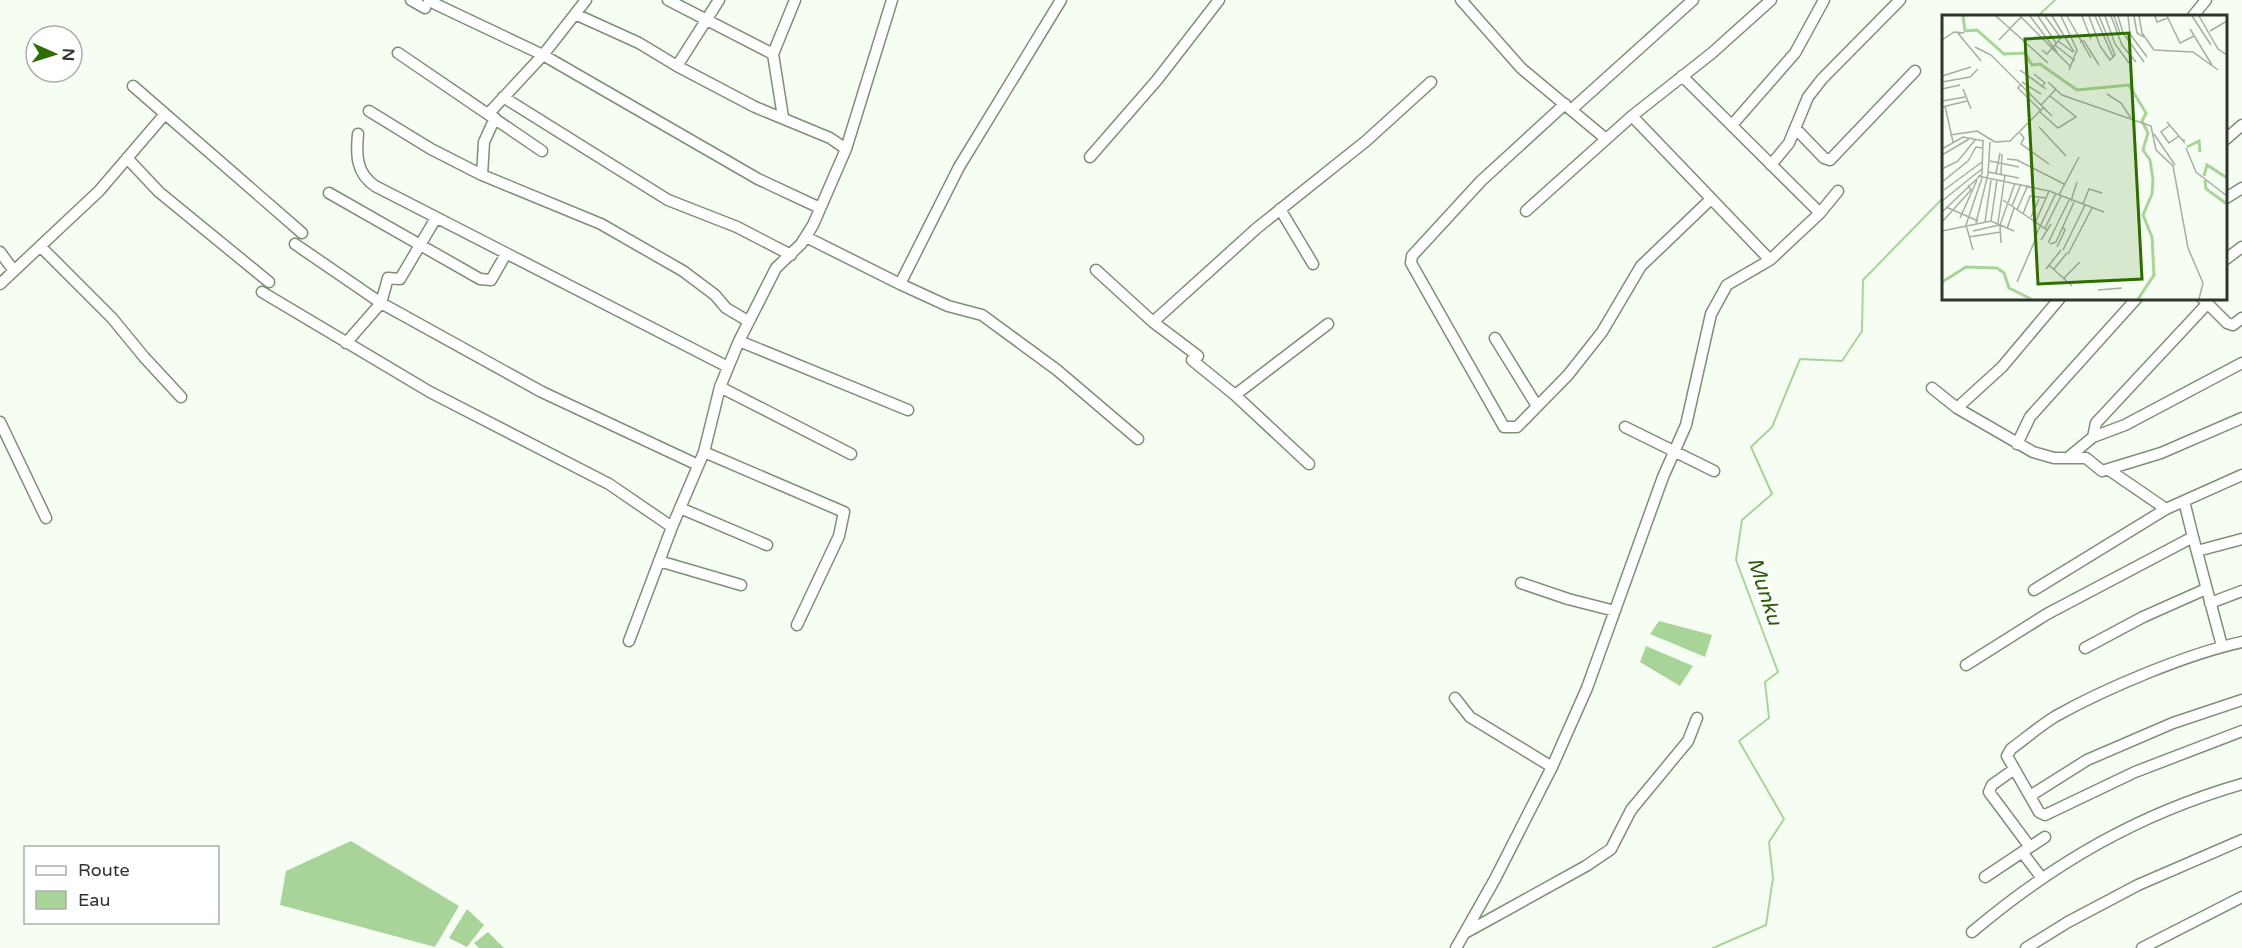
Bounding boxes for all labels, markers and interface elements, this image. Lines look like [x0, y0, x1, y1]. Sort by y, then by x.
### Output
inset map [1942, 15, 2227, 300]
north arrow [24, 24, 84, 84]
text: N [58, 48, 78, 62]
water label: Munku [1742, 554, 1788, 629]
legend [24, 846, 219, 924]
text: Route [78, 859, 130, 881]
text: Eau [78, 889, 110, 911]

